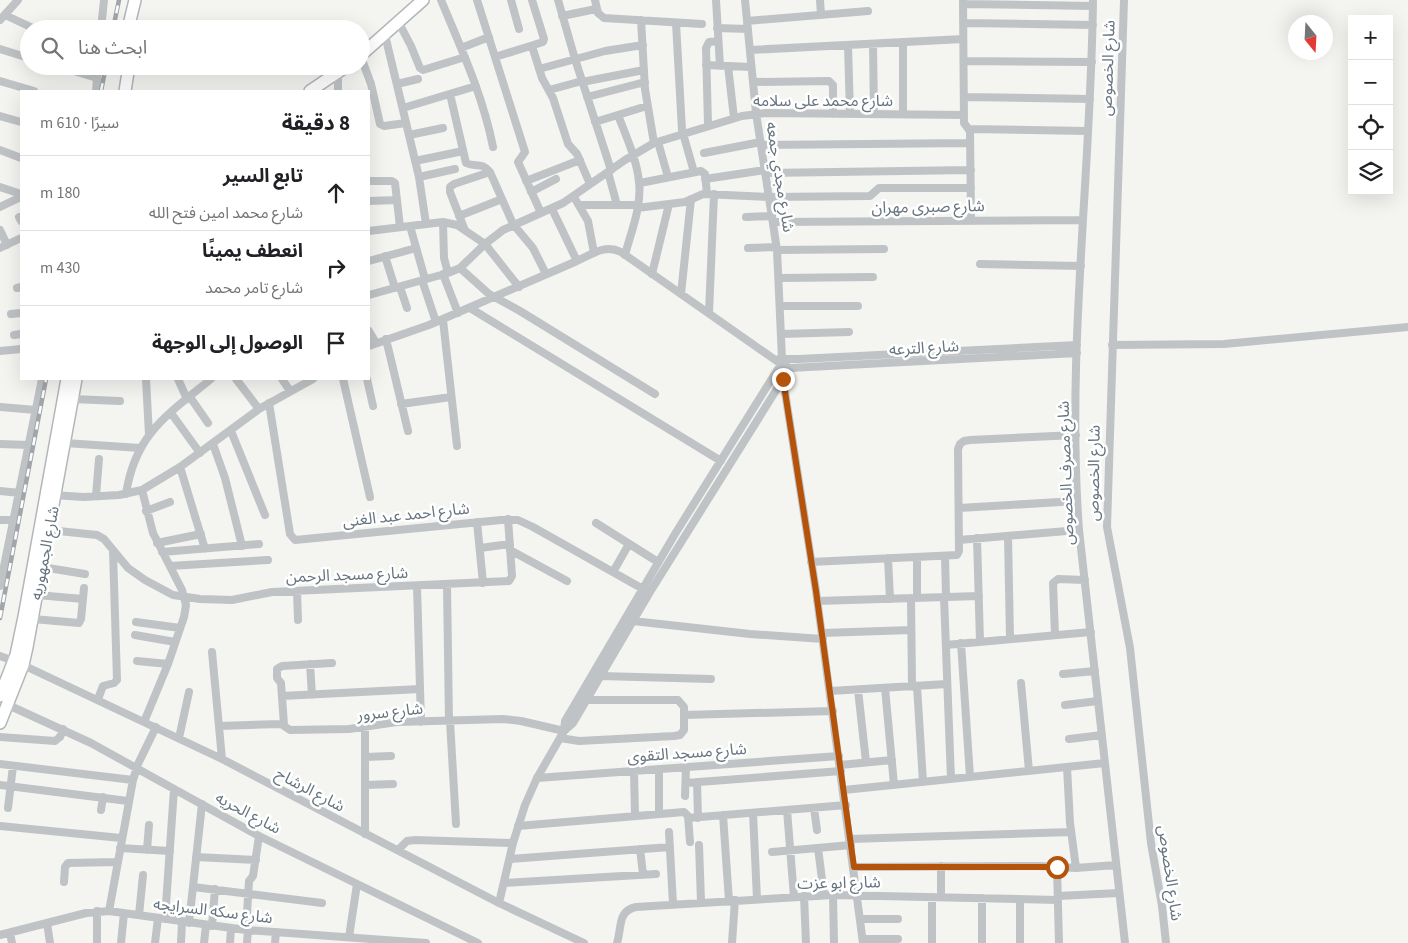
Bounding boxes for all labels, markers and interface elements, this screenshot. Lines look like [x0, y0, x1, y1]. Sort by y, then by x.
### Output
north arrow [1288, 15, 1333, 60]
map controls [1348, 15, 1393, 195]
button: + [1348, 15, 1393, 60]
search box [20, 20, 370, 75]
street label: شارع الخصوص [1095, 20, 1122, 116]
icon: search [38, 34, 66, 62]
text: ابحث هنا [78, 35, 147, 62]
button: − [1348, 60, 1393, 105]
street label: شارع محمد على سلامه [753, 90, 893, 113]
button: locate [1348, 105, 1393, 150]
text: 8 دقيقة [282, 108, 350, 138]
text: سيرًا · 610 m [40, 112, 119, 134]
street label: شارع مجدي جمعه [759, 120, 800, 234]
button: layers [1348, 150, 1393, 195]
text: تابع السير [223, 163, 303, 190]
icon: ahead [322, 179, 350, 207]
text: 180 m [40, 182, 80, 204]
street label: شارع صبرى مهران [871, 195, 985, 220]
text: شارع محمد امين فتح الله [149, 202, 303, 224]
text: انعطف يمينًا [202, 238, 303, 265]
icon: right [322, 254, 350, 282]
text: 430 m [40, 257, 80, 279]
text: شارع تامر محمد [205, 277, 303, 299]
icon: arrive [322, 329, 350, 357]
text: الوصول إلى الوجهة [152, 330, 303, 357]
street label: شارع الترعه [888, 335, 960, 362]
route end [772, 368, 795, 391]
street label: شارع مصرف الخصوص [1052, 400, 1081, 546]
street label: شارع الخصوص [1082, 425, 1107, 521]
street label: شارع احمد عبد الغنى [341, 497, 471, 534]
street label: شارع الجمهوريه [25, 504, 66, 602]
street label: شارع مسجد الرحمن [285, 562, 409, 589]
street label: شارع سرور [355, 698, 424, 728]
street label: شارع مسجد التقوى [626, 738, 748, 769]
street label: شارع الرشاح [271, 763, 349, 818]
street label: شارع الحريه [211, 787, 284, 840]
street label: شارع الخصوص [1151, 824, 1188, 922]
route start [1046, 856, 1069, 879]
street label: شارع ابو عزت [797, 871, 881, 896]
street label: شارع سكه السرايجه [152, 893, 274, 930]

